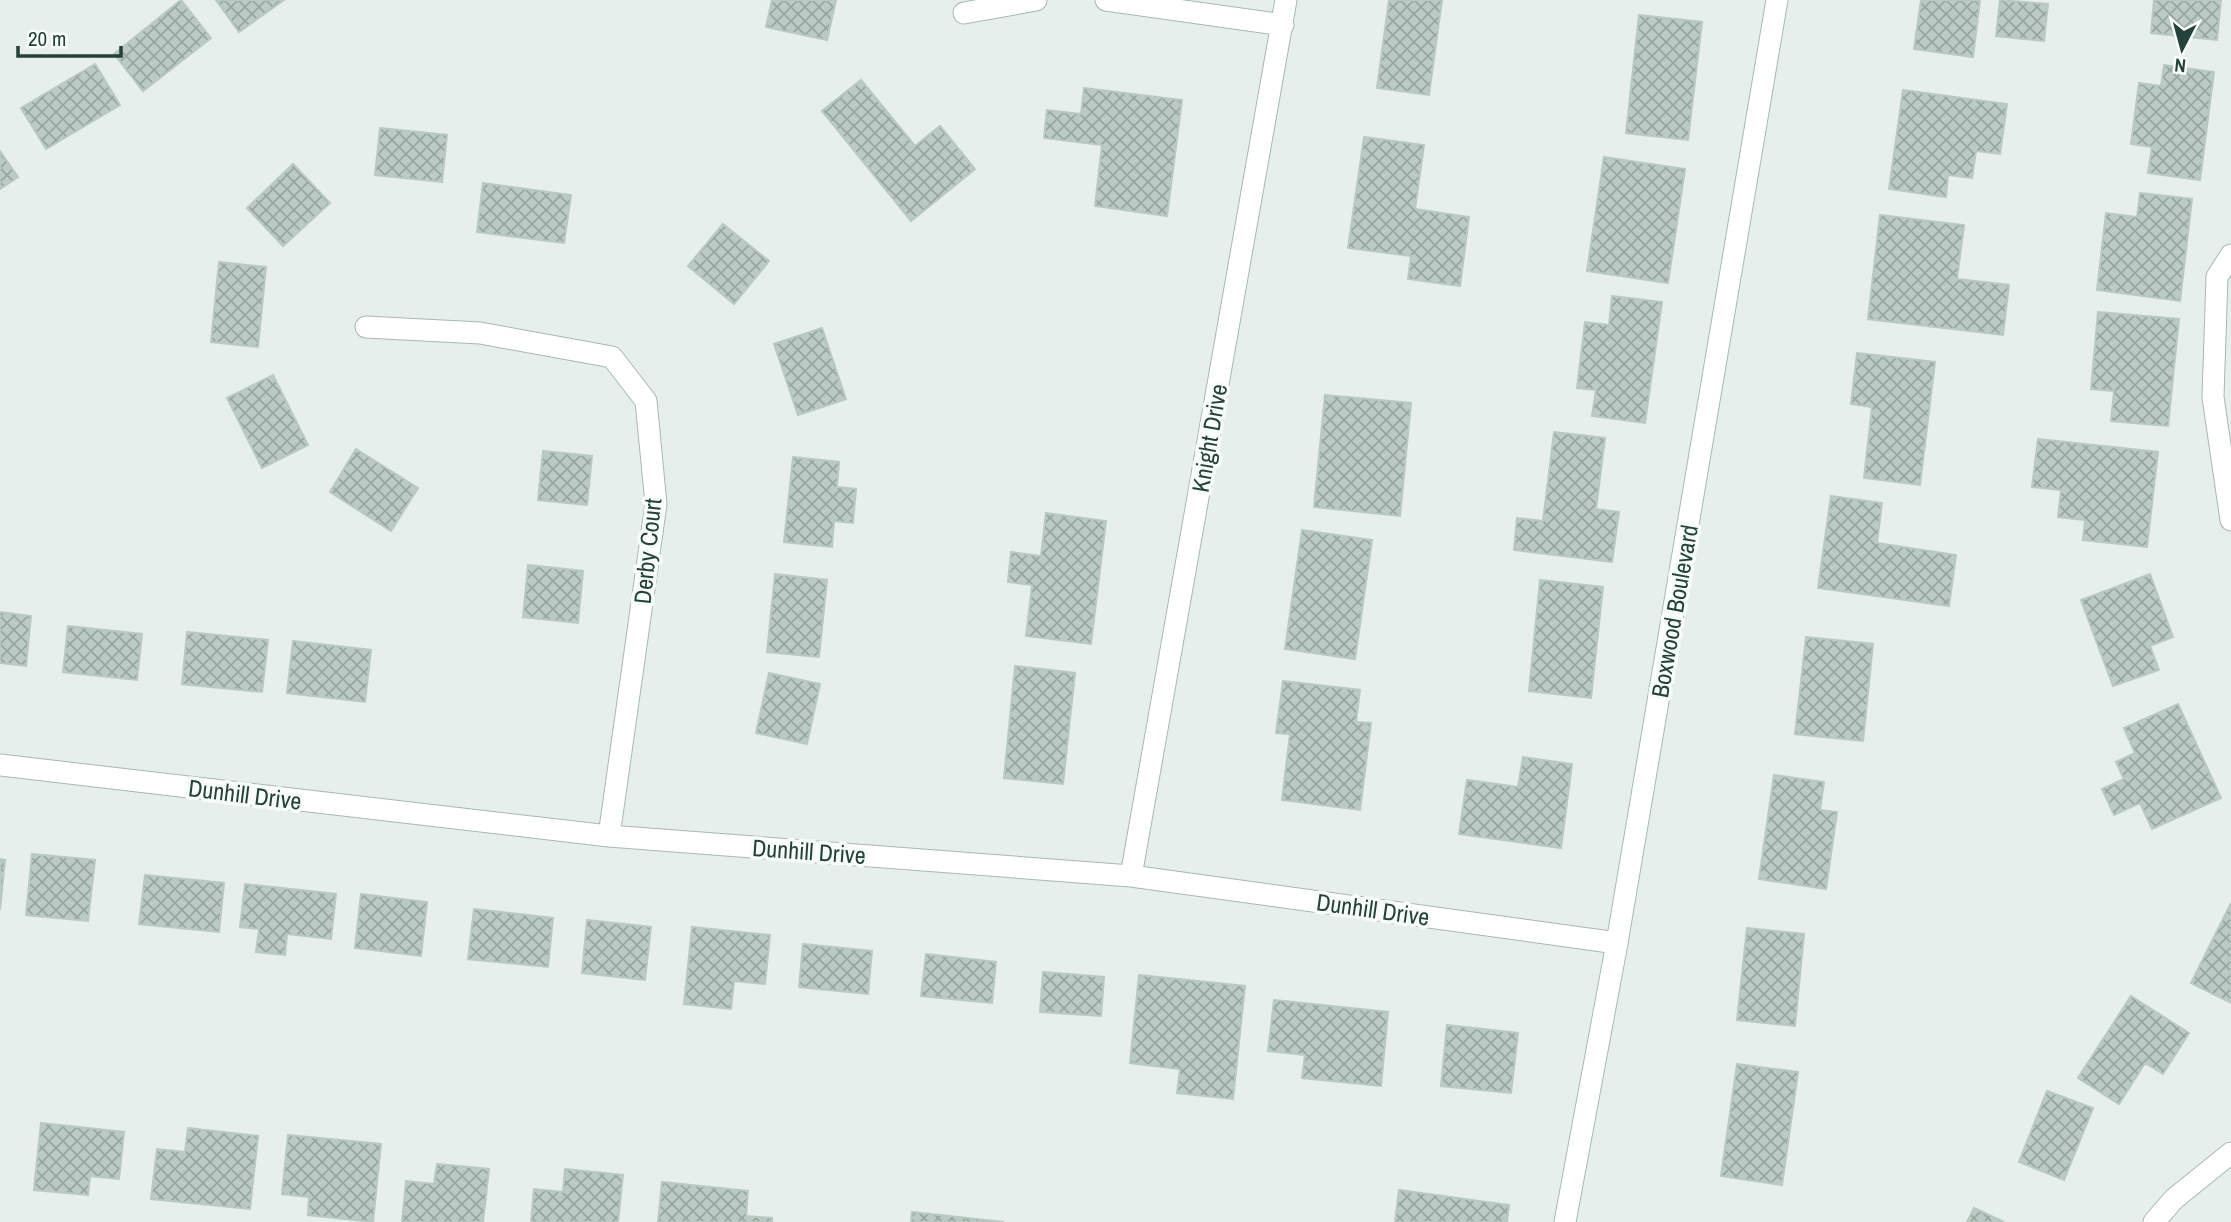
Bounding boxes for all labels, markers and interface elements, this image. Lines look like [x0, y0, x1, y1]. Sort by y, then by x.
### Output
scale bar [18, 14, 121, 58]
north arrow [2147, 14, 2217, 84]
text: 20 m [28, 24, 66, 53]
text: N [2173, 52, 2187, 79]
street label: Knight Drive [1184, 381, 1234, 495]
street label: Derby Court [626, 496, 669, 605]
street label: Boxwood Boulevard [1643, 522, 1705, 700]
street label: Dunhill Drive [187, 771, 303, 817]
street label: Dunhill Drive [751, 831, 867, 871]
street label: Dunhill Drive [1314, 885, 1432, 933]

